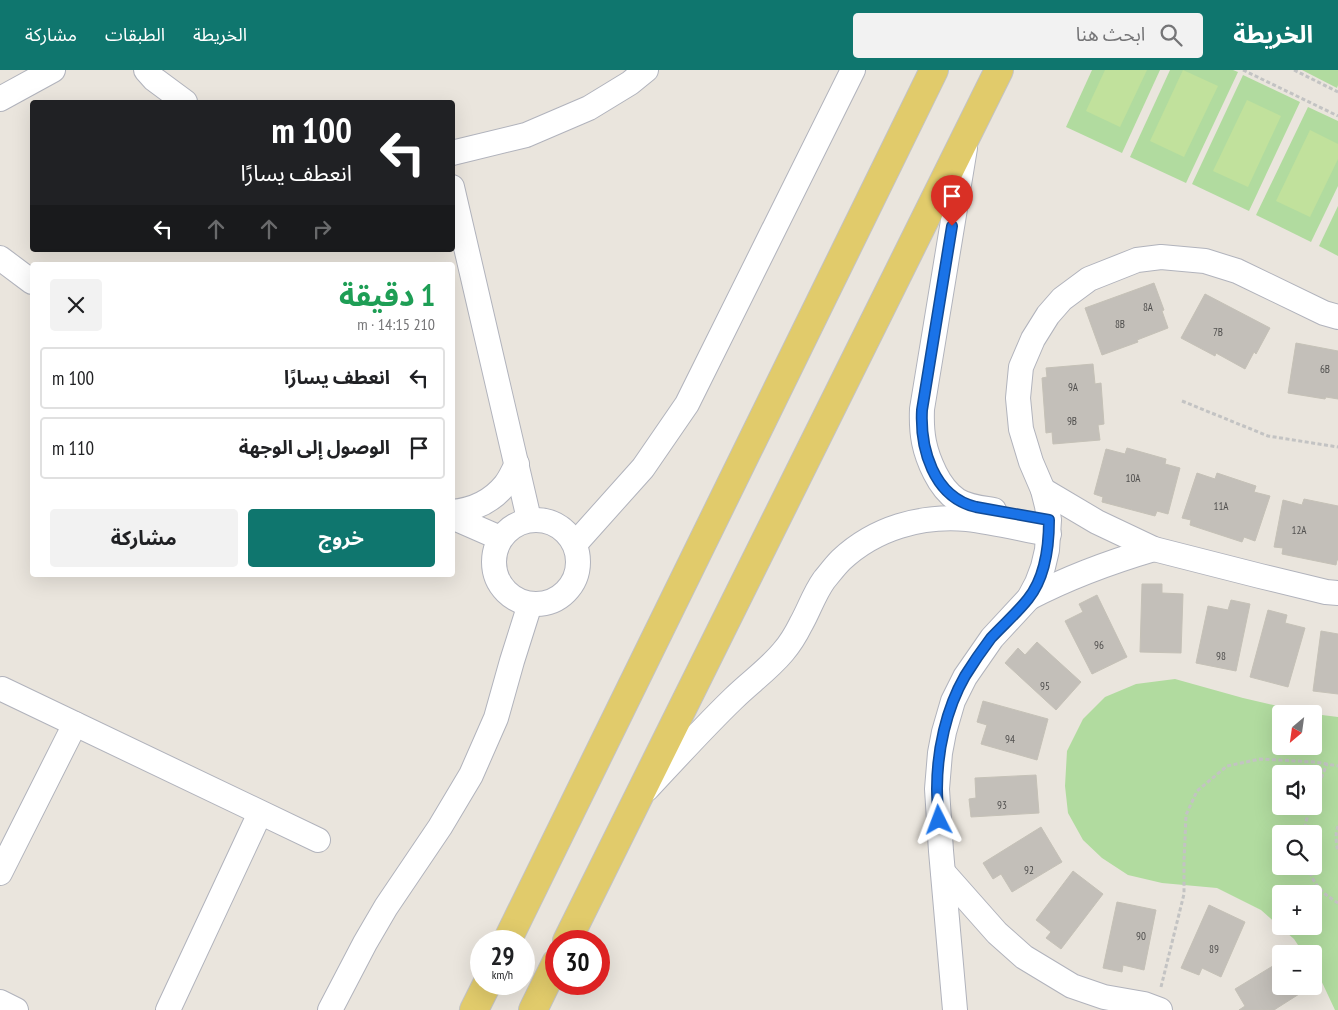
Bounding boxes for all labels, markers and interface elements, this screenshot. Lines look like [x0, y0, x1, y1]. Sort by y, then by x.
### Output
search box [853, 13, 1203, 58]
text: الخريطة [1233, 19, 1313, 50]
icon: search [1157, 21, 1185, 49]
text: ابحث هنا [1076, 22, 1145, 46]
text: مشاركة [25, 23, 77, 46]
text: الطبقات [105, 23, 165, 46]
text: الخريطة [193, 23, 247, 46]
text: 100 m [271, 107, 352, 153]
icon: left [370, 120, 435, 185]
text: انعطف يسارًا [241, 159, 352, 187]
pin [931, 175, 973, 226]
icon: arrive [938, 182, 966, 210]
icon: left [149, 215, 177, 243]
icon: ahead [202, 215, 230, 243]
icon: ahead [255, 215, 283, 243]
icon: right [308, 215, 336, 243]
text: 1 دقيقة [339, 275, 435, 314]
button: close [50, 279, 102, 331]
house number: 8A [1143, 300, 1154, 314]
text: 210 m · 14:15 [357, 314, 435, 334]
house number: 8B [1115, 317, 1125, 331]
house number: 7B [1213, 325, 1223, 339]
house number: 6B [1320, 362, 1330, 376]
icon: left [405, 364, 433, 392]
text: انعطف يسارًا [284, 365, 390, 389]
text: 100 m [52, 366, 94, 390]
house number: 9A [1068, 380, 1079, 394]
house number: 9B [1067, 414, 1077, 428]
icon: arrive [405, 434, 433, 462]
text: الوصول إلى الوجهة [239, 435, 390, 459]
text: 110 m [52, 436, 94, 460]
house number: 10A [1125, 471, 1141, 485]
house number: 11A [1213, 499, 1229, 513]
button: مشاركة [50, 509, 238, 567]
button: خروج [248, 509, 435, 567]
house number: 12A [1291, 523, 1307, 537]
house number: 96 [1094, 638, 1104, 652]
house number: 98 [1216, 649, 1226, 663]
house number: 95 [1040, 679, 1050, 693]
north arrow [1272, 705, 1322, 755]
map controls [1272, 705, 1322, 995]
house number: 94 [1005, 732, 1015, 746]
button: sound [1272, 765, 1322, 815]
position arrow [912, 793, 964, 845]
house number: 93 [997, 798, 1007, 812]
button: search [1272, 825, 1322, 875]
house number: 92 [1024, 863, 1034, 877]
button: + [1272, 885, 1322, 935]
house number: 90 [1136, 929, 1146, 943]
speed limit sign: 30 [545, 930, 610, 995]
text: 29 [491, 940, 514, 972]
house number: 89 [1209, 942, 1219, 956]
button: − [1272, 945, 1322, 995]
text: km/h [492, 967, 513, 982]

